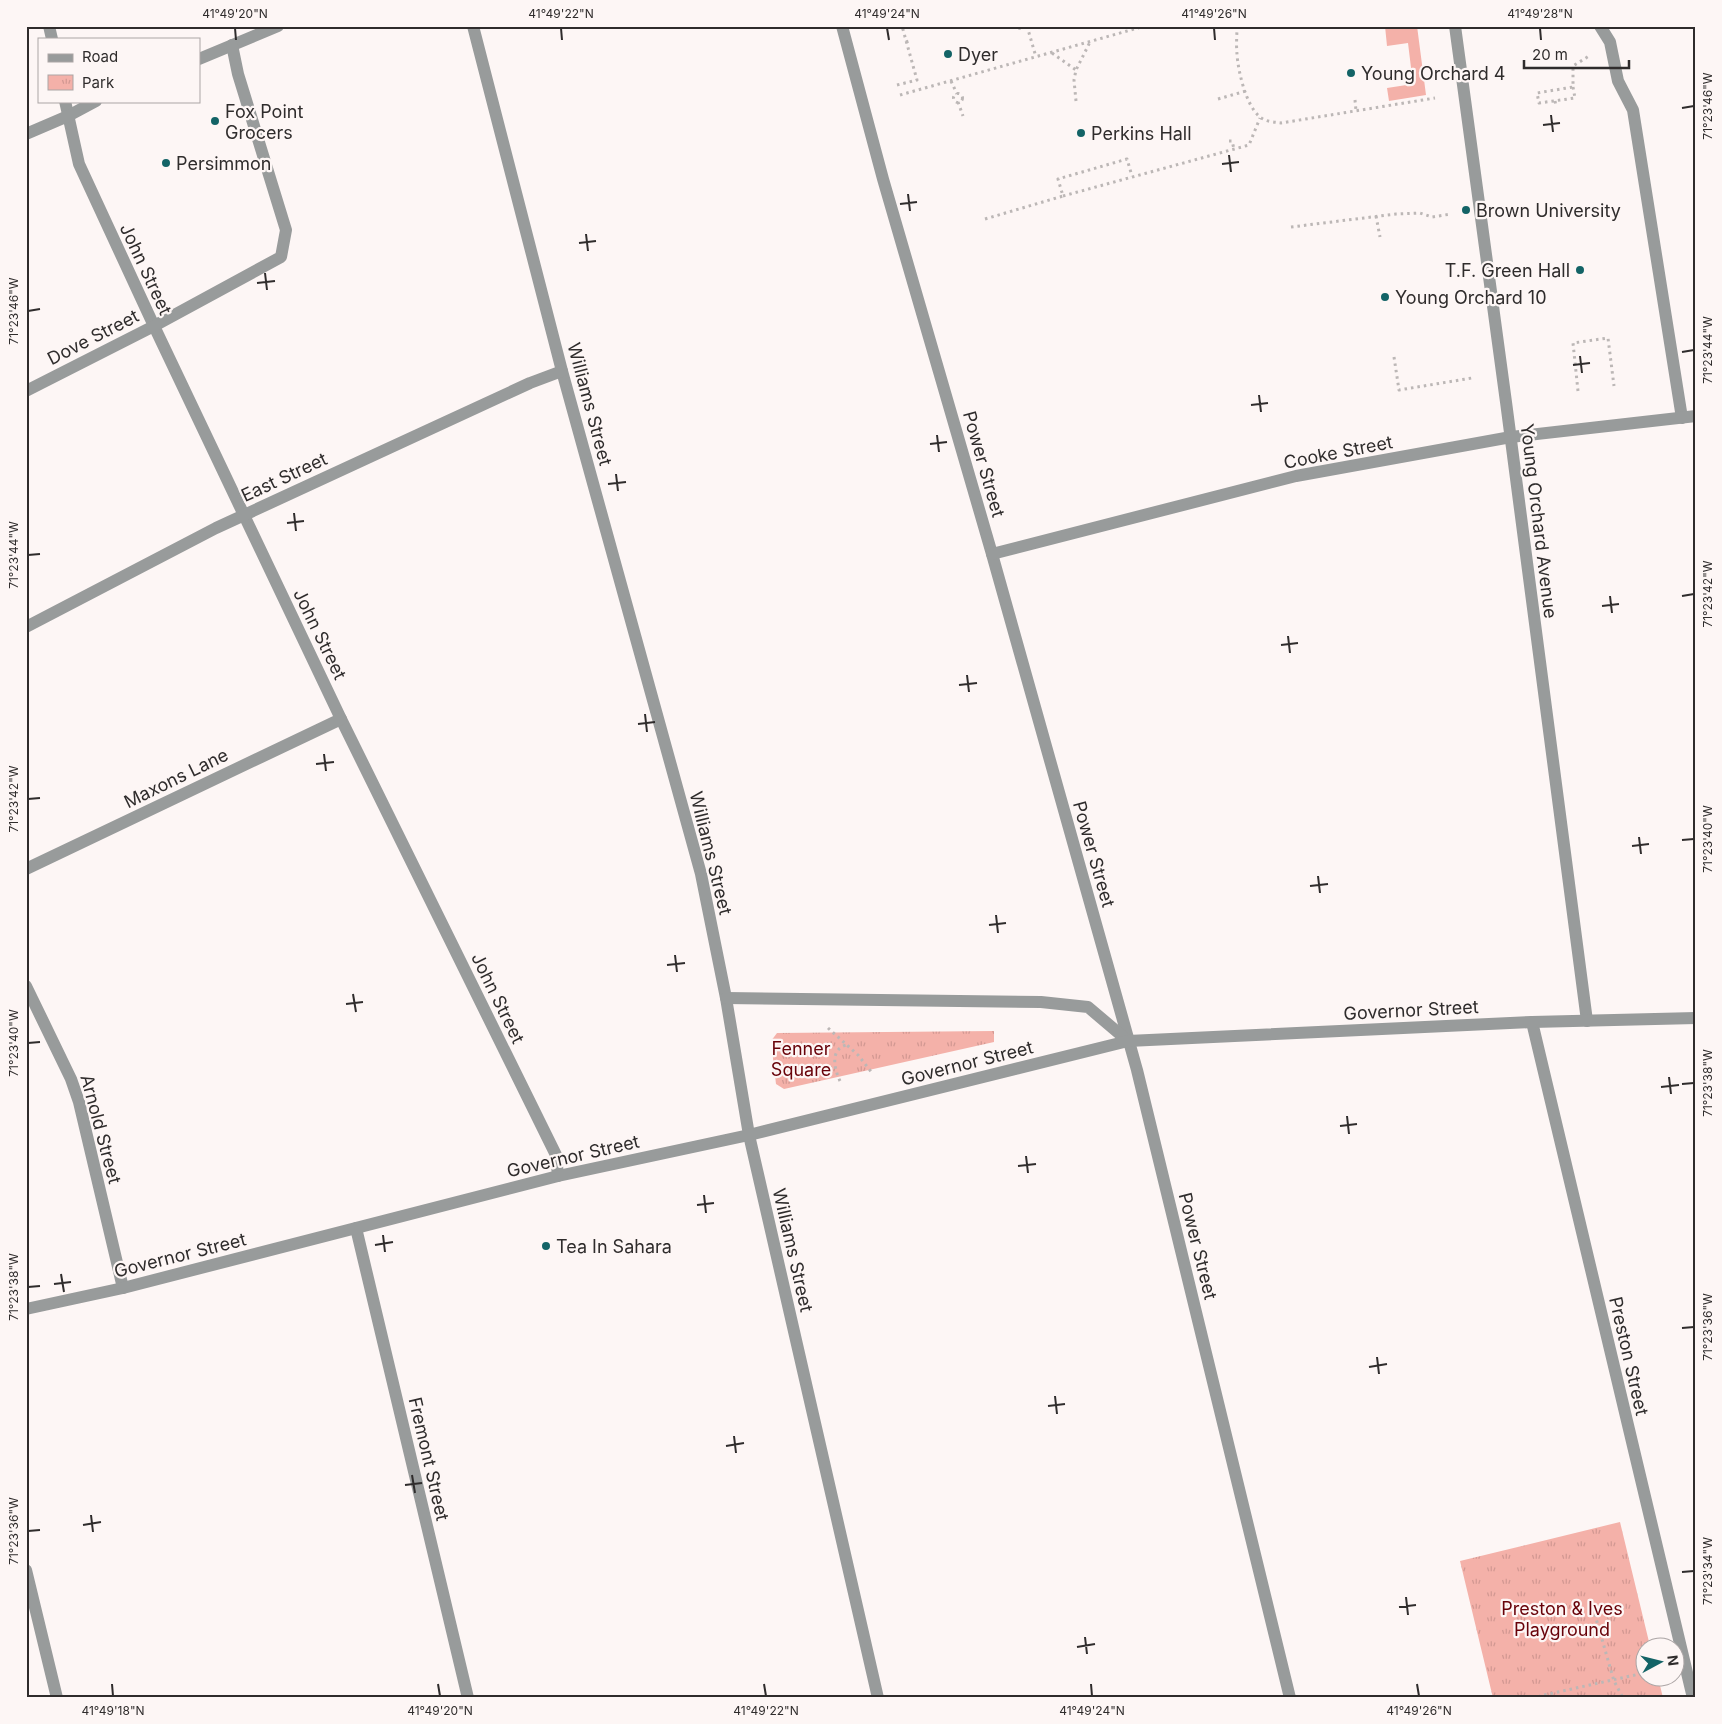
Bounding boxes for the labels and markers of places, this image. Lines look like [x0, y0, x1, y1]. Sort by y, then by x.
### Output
place label: Dyer [958, 44, 998, 65]
marker: Dyer [942, 48, 954, 60]
place label: Young Orchard 4 [1361, 63, 1505, 84]
marker: Young Orchard 4 [1345, 67, 1357, 79]
place label: Fox Point Grocers [225, 101, 303, 143]
marker: Fox Point Grocers [209, 115, 221, 127]
place label: Perkins Hall [1091, 123, 1192, 144]
marker: Perkins Hall [1075, 127, 1087, 139]
place label: Persimmon [176, 153, 272, 174]
marker: Persimmon [160, 157, 172, 169]
place label: Brown University [1476, 200, 1621, 221]
marker: Brown University [1460, 204, 1472, 216]
place label: T.F. Green Hall [1445, 260, 1570, 281]
marker: T.F. Green Hall [1574, 264, 1586, 276]
place label: Young Orchard 10 [1395, 287, 1547, 308]
marker: Young Orchard 10 [1379, 291, 1391, 303]
place label: Tea In Sahara [556, 1236, 672, 1257]
marker: Tea In Sahara [540, 1240, 552, 1252]

